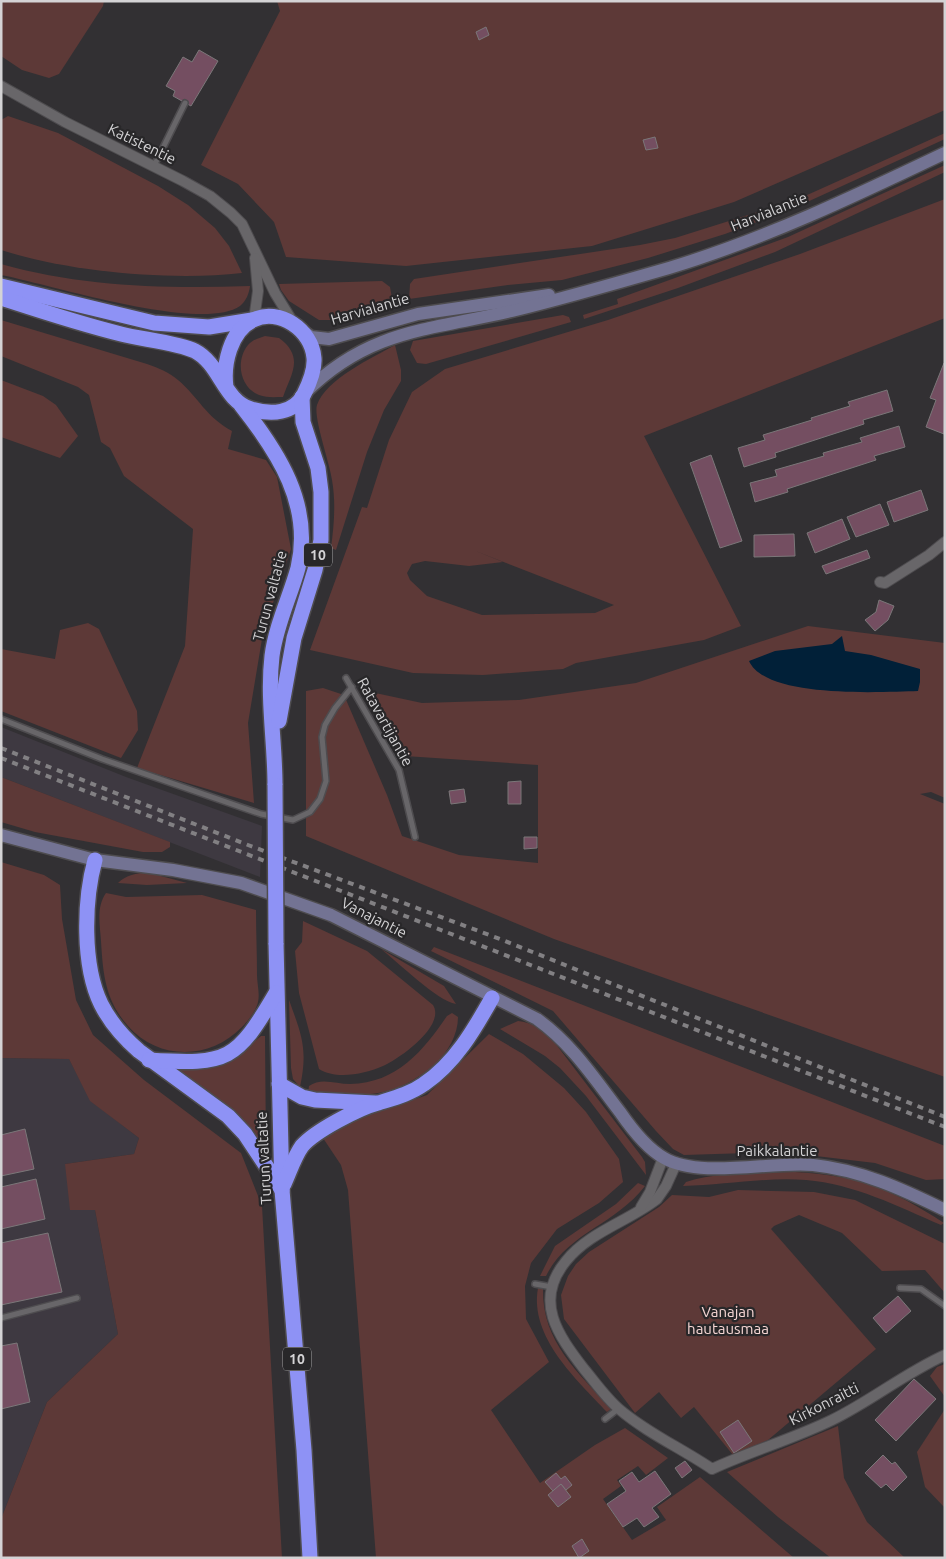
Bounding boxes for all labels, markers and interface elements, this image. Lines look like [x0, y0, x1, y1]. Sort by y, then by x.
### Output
street label: Katistentie [105, 120, 179, 167]
street label: Harvialantie [728, 188, 810, 235]
street label: Harvialantie [329, 289, 411, 328]
road number: 10 [304, 544, 332, 566]
street label: Turun valtatie [249, 549, 290, 643]
street label: Ratavartijantie [354, 675, 417, 769]
street label: Vanajantie [339, 894, 410, 941]
street label: Turun valtatie [253, 1111, 274, 1205]
street label: Paikkalantie [736, 1142, 818, 1159]
park label: Vanajan hautausmaa [687, 1303, 769, 1337]
road number: 10 [283, 1348, 311, 1370]
street label: Kirkonraitti [786, 1379, 861, 1428]

